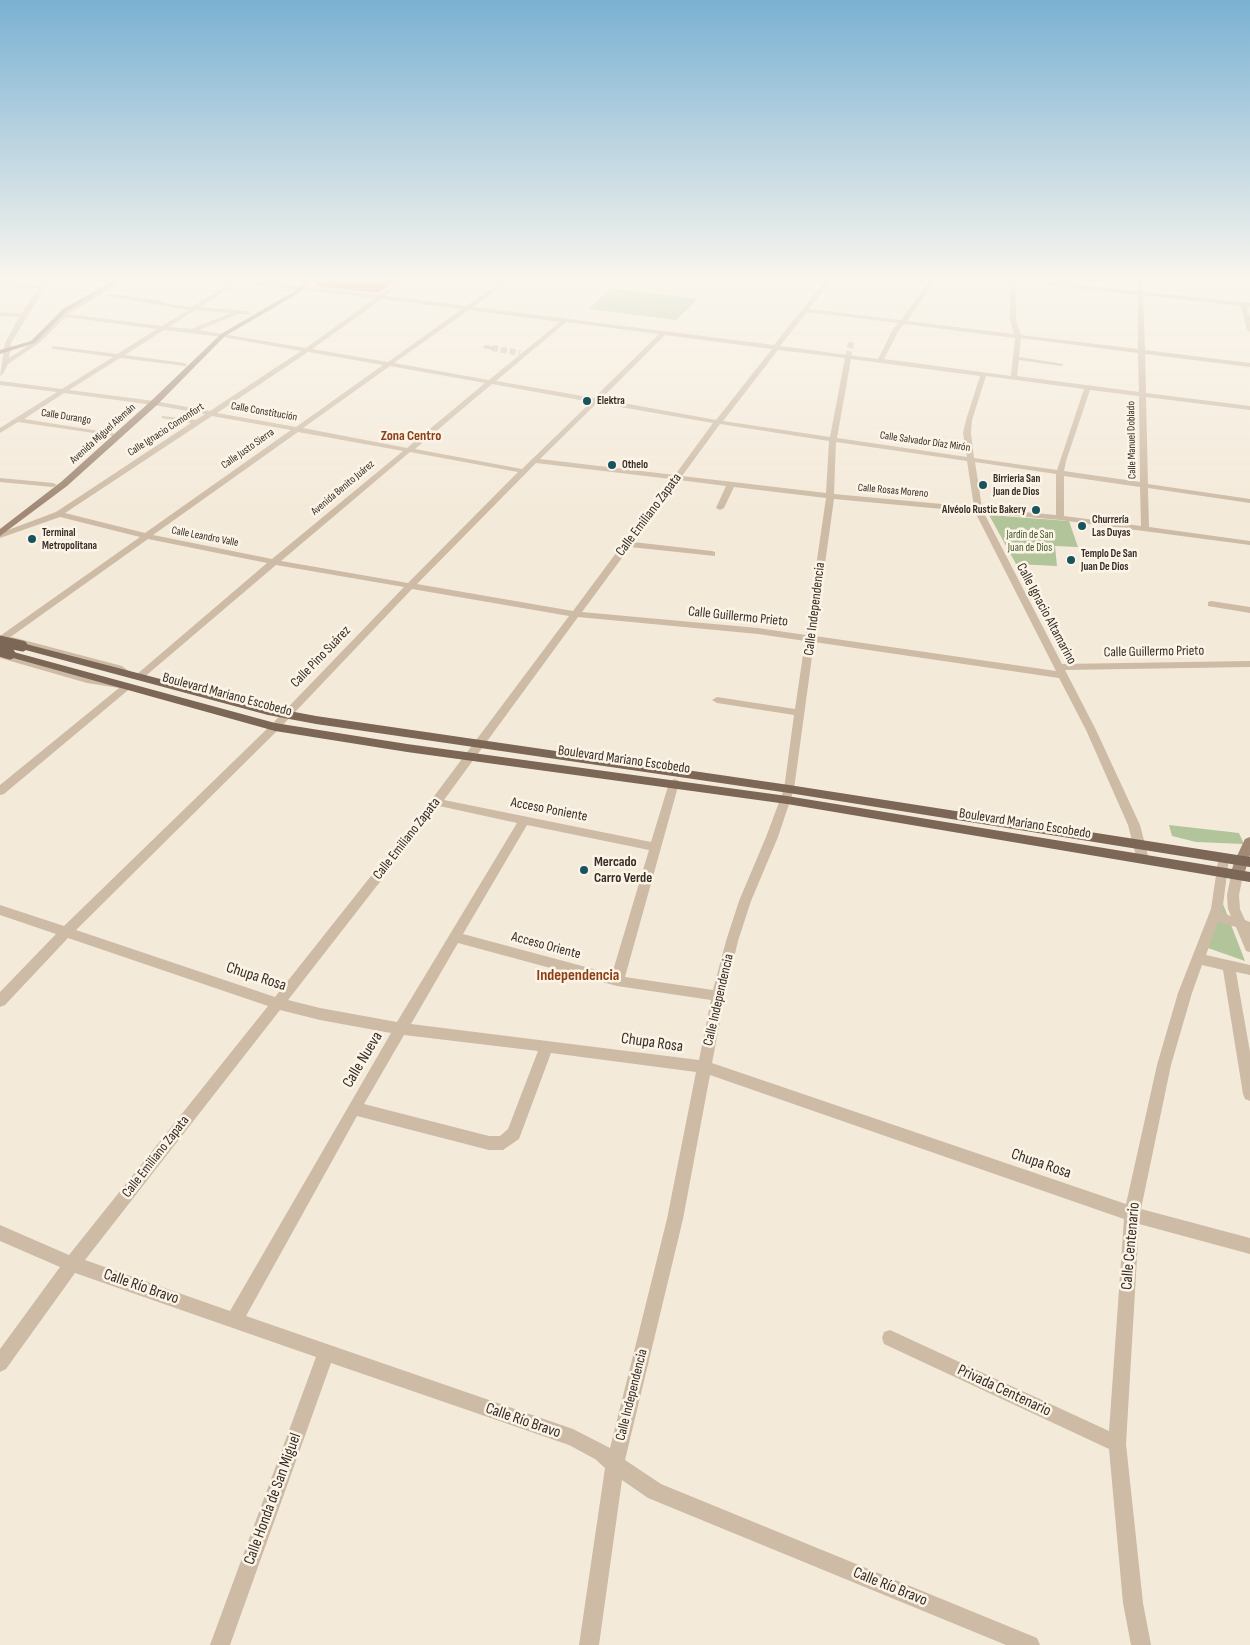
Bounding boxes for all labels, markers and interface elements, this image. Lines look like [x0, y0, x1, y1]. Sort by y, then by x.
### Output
place label: Elektra [597, 394, 625, 408]
marker: Elektra [581, 395, 593, 407]
street label: Calle Ignacio Comonfort [125, 400, 207, 460]
street label: Calle Constitución [230, 400, 298, 424]
street label: Avenida Miguel Alemán [68, 401, 138, 467]
street label: Calle Manuel Doblado [1125, 401, 1139, 479]
street label: Calle Durango [40, 407, 92, 427]
street label: Calle Justo Sierra [219, 426, 277, 472]
district label: Zona Centro [381, 428, 441, 444]
street label: Calle Salvador Díaz Mirón [879, 429, 971, 455]
street label: Avenida Benito Juárez [309, 458, 377, 518]
place label: Othelo [622, 458, 648, 472]
marker: Othelo [606, 459, 618, 471]
street label: Calle Emiliano Zapata [612, 470, 686, 560]
place label: Birrieria San Juan de Dios [993, 472, 1040, 498]
marker: Birrieria San Juan de Dios [977, 479, 989, 491]
street label: Calle Rosas Moreno [857, 481, 929, 501]
place label: Alvéolo Rustic Bakery [942, 503, 1026, 517]
marker: Alvéolo Rustic Bakery [1030, 504, 1042, 516]
place label: Churrería Las Duyas [1092, 513, 1130, 539]
marker: Churrería Las Duyas [1076, 520, 1088, 532]
street label: Calle Leandro Valle [170, 524, 240, 550]
place label: Terminal Metropolitana [42, 526, 97, 552]
park label: Jardín de San Juan de Dios [1007, 528, 1053, 554]
marker: Terminal Metropolitana [26, 533, 38, 545]
place label: Templo De San Juan De Dios [1081, 547, 1137, 573]
marker: Templo De San Juan De Dios [1065, 554, 1077, 566]
street label: Calle Independencia [801, 561, 829, 657]
street label: Calle Ignacio Altamarino [1012, 561, 1080, 667]
street label: Calle Guillermo Prieto [687, 603, 789, 631]
street label: Calle Pino Suárez [287, 623, 355, 691]
street label: Calle Guillermo Prieto [1104, 643, 1204, 661]
street label: Boulevard Mariano Escobedo [160, 670, 294, 720]
street label: Boulevard Mariano Escobedo [557, 742, 691, 778]
street label: Acceso Poniente [509, 794, 589, 826]
street label: Calle Emiliano Zapata [370, 795, 444, 883]
street label: Boulevard Mariano Escobedo [958, 805, 1092, 843]
place label: Mercado Carro Verde [594, 854, 652, 886]
marker: Mercado Carro Verde [578, 864, 590, 876]
street label: Acceso Oriente [510, 929, 582, 963]
street label: Calle Independencia [700, 952, 738, 1048]
street label: Chupa Rosa [223, 958, 289, 996]
district label: Independencia [537, 966, 619, 986]
street label: Calle Nueva [339, 1029, 387, 1091]
street label: Chupa Rosa [620, 1029, 684, 1057]
street label: Calle Emiliano Zapata [119, 1113, 193, 1201]
street label: Chupa Rosa [1008, 1145, 1074, 1183]
street label: Calle Centenario [1118, 1201, 1144, 1291]
street label: Calle Río Bravo [101, 1265, 181, 1309]
street label: Calle Independencia [613, 1347, 651, 1443]
street label: Privada Centenario [954, 1361, 1054, 1421]
street label: Calle Río Bravo [483, 1399, 563, 1443]
street label: Calle Honda de San Miguel [240, 1431, 306, 1567]
street label: Calle Río Bravo [850, 1563, 930, 1611]

